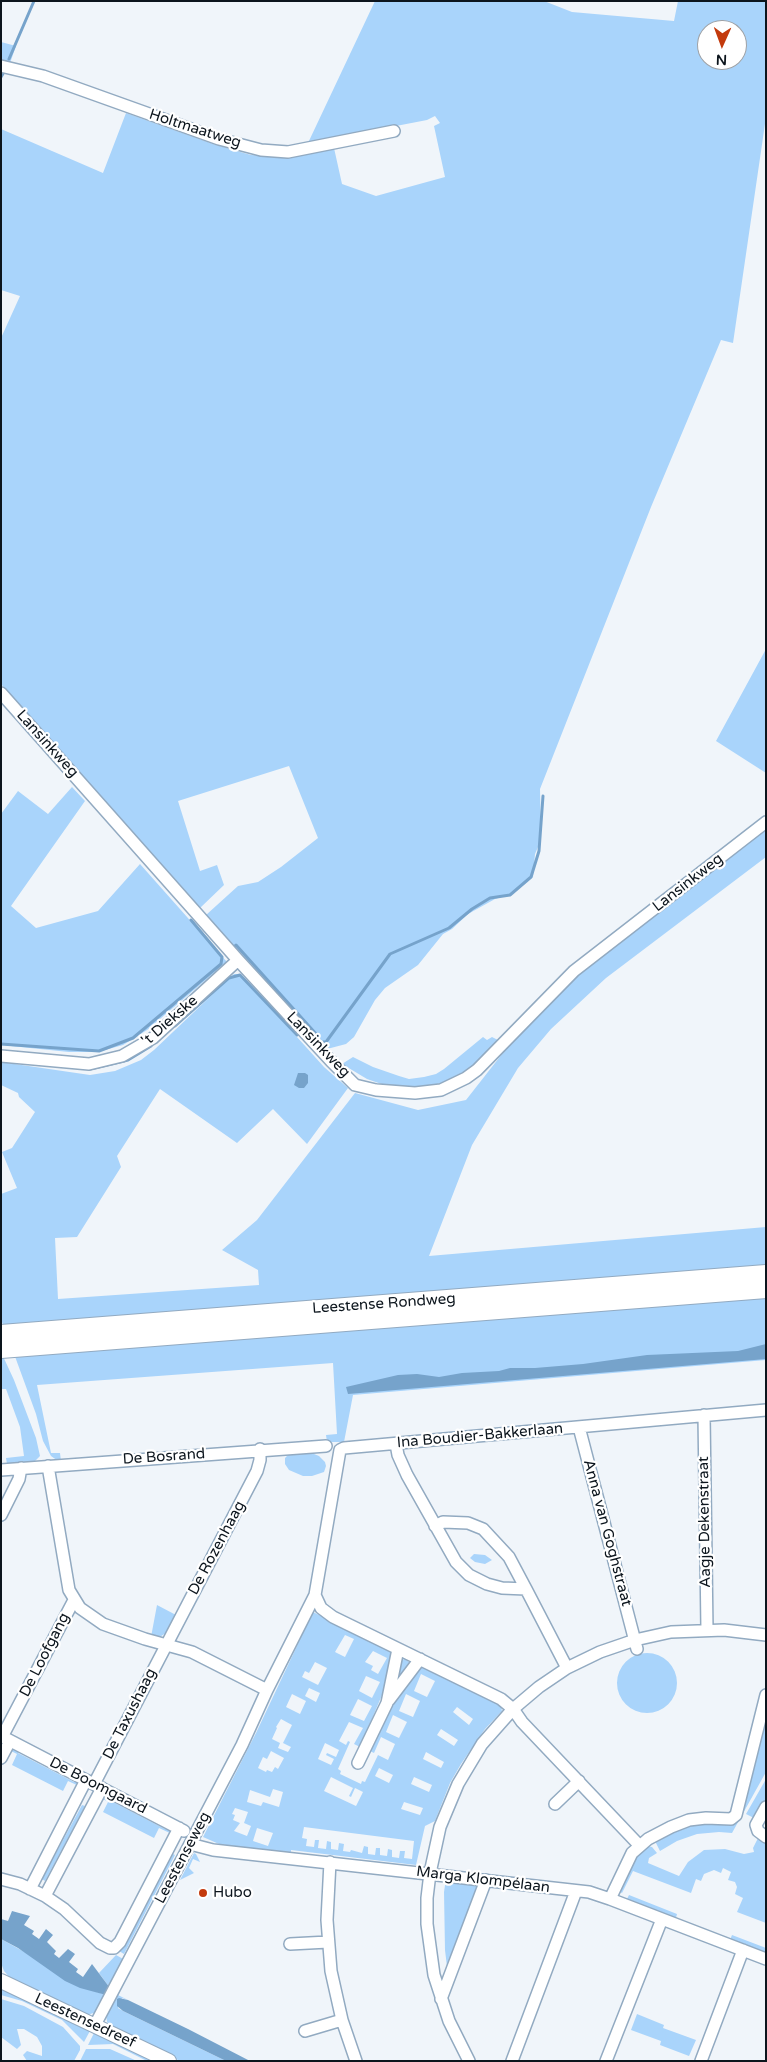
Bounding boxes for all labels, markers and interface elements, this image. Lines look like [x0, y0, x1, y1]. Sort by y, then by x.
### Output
north arrow [697, 20, 747, 70]
text: N [716, 51, 727, 68]
street label: Holtmaatweg [147, 106, 243, 152]
street label: Lansinkweg [12, 707, 82, 781]
street label: Lansinkweg [649, 850, 727, 916]
street label: 't Diekske [138, 992, 202, 1050]
street label: Lansinkweg [282, 1008, 354, 1082]
street label: Leestense Rondweg [312, 1290, 456, 1318]
street label: Ina Boudier-Bakkerlaan [396, 1420, 564, 1452]
street label: De Bosrand [122, 1445, 206, 1469]
street label: Aagje Dekenstraat [695, 1456, 715, 1588]
street label: Anna van Goghstraat [579, 1458, 635, 1608]
street label: De Rozenhaag [185, 1498, 249, 1598]
street label: De Loofgang [16, 1610, 74, 1700]
street label: De Taxushaag [99, 1666, 161, 1762]
street label: De Boomgaard [46, 1754, 150, 1818]
street label: Leestenseweg [151, 1809, 215, 1907]
street label: Marga Klompélaan [415, 1863, 551, 1897]
place label: Hubo [213, 1884, 252, 1902]
marker: Hubo [197, 1887, 209, 1899]
street label: Leestensedreef [32, 1990, 138, 2052]

